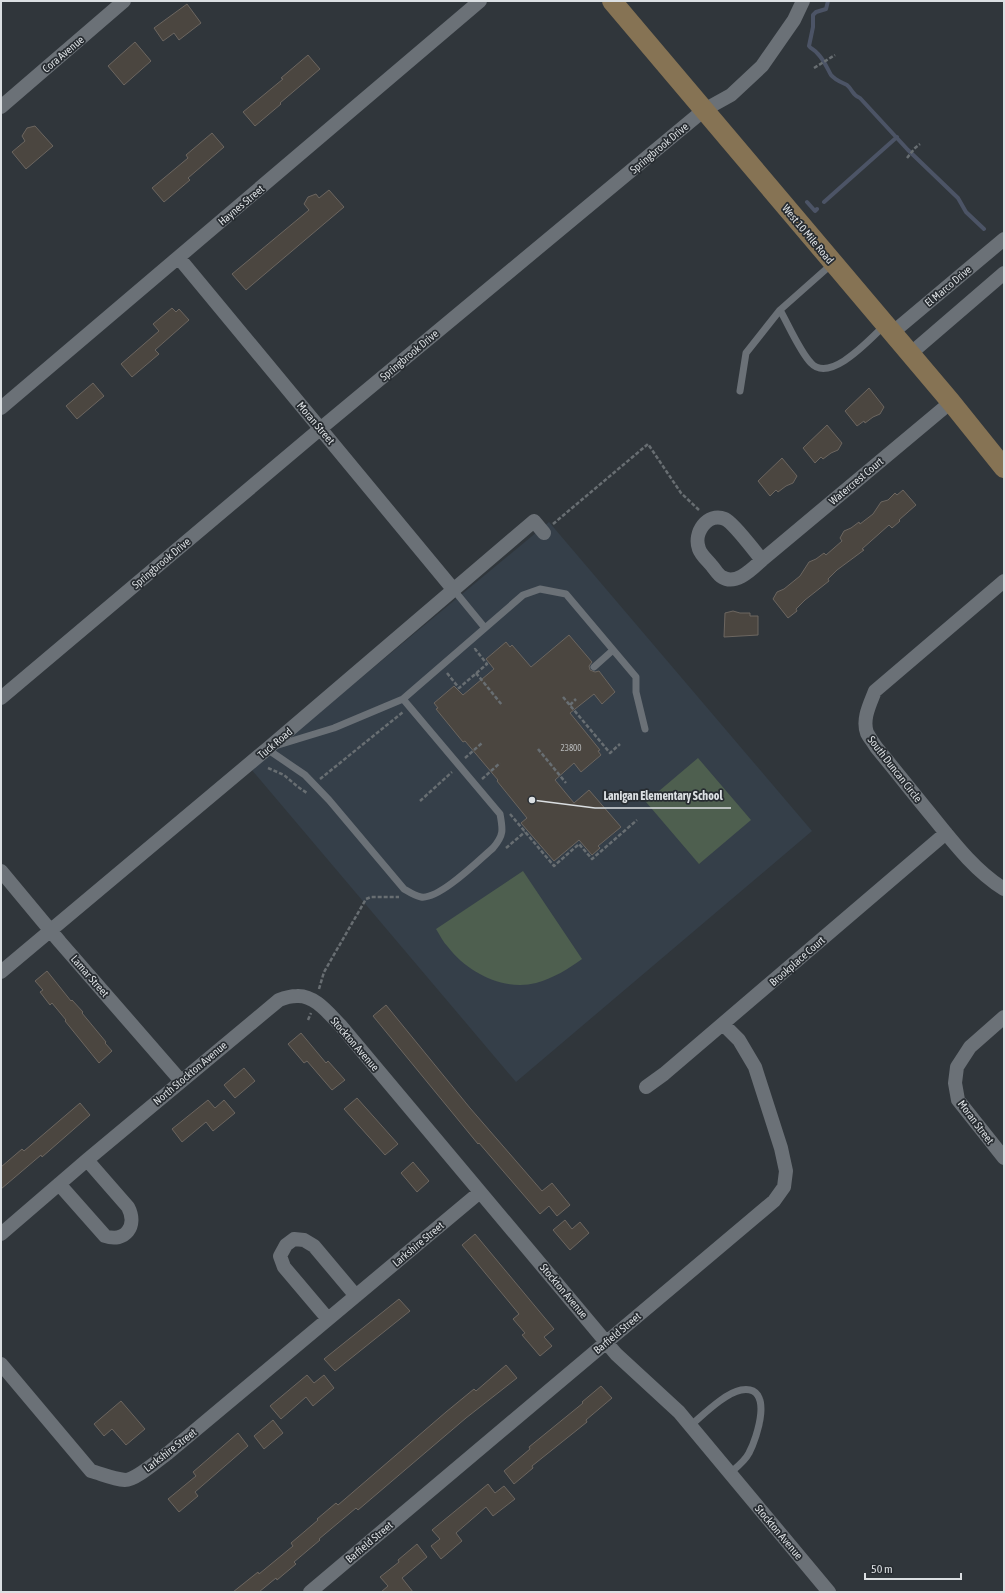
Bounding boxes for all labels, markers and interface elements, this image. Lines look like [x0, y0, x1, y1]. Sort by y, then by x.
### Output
street label: Cora Avenue [40, 33, 86, 75]
street label: Springbrook Drive [627, 120, 691, 176]
street label: Haynes Street [216, 182, 266, 228]
street label: West 10 Mile Road [780, 202, 836, 266]
street label: El Marco Drive [922, 263, 974, 309]
street label: Springbrook Drive [377, 327, 441, 383]
street label: Moran Street [295, 399, 337, 447]
street label: Watercrest Court [827, 455, 885, 507]
street label: Springbrook Drive [129, 535, 193, 591]
street label: Tuck Road [255, 725, 295, 761]
street label: South Duncan Circle [865, 734, 925, 804]
house number: 23800 [560, 743, 582, 753]
callout: Lanigan Elementary School [595, 784, 731, 808]
text: Lanigan Elementary School [603, 789, 723, 803]
street label: Brookplace Court [767, 934, 827, 988]
street label: Lamar Street [69, 953, 111, 999]
street label: Stockton Avenue [328, 1015, 382, 1073]
street label: North Stockton Avenue [151, 1039, 229, 1107]
street label: Moran Street [956, 1098, 996, 1146]
street label: Larkshire Street [390, 1219, 446, 1269]
street label: Stockton Avenue [538, 1261, 590, 1321]
street label: Barfield Street [591, 1310, 643, 1356]
street label: Larkshire Street [141, 1426, 199, 1474]
street label: Stockton Avenue [753, 1502, 805, 1562]
street label: Barfield Street [343, 1519, 395, 1565]
scale bar [865, 1555, 961, 1581]
text: 50 m [871, 1562, 893, 1576]

